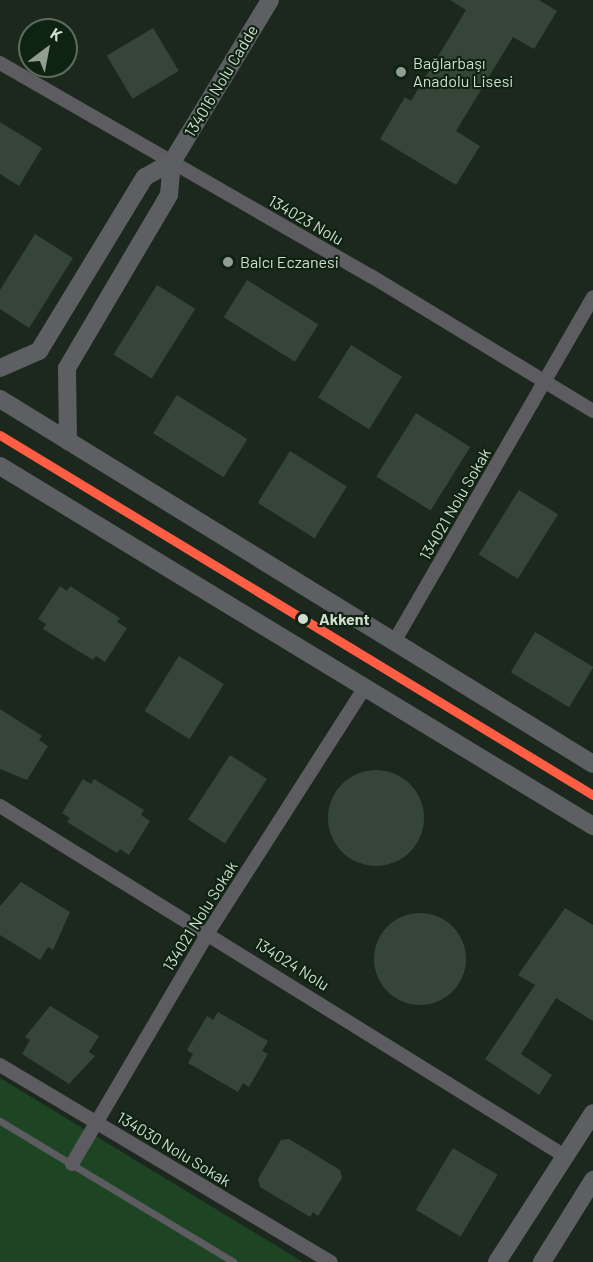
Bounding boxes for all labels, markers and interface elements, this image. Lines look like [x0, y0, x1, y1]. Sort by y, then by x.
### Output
north arrow [18, 18, 78, 78]
street label: 134016 Nolu Cadde [180, 22, 262, 140]
text: K [47, 23, 66, 45]
place label: Bağlarbaşı Anadolu Lisesi [413, 53, 513, 91]
marker: Bağlarbaşı Anadolu Lisesi [394, 65, 408, 79]
street label: 134023 Nolu [265, 191, 347, 249]
place label: Balcı Eczanesi [240, 252, 339, 272]
marker: Balcı Eczanesi [221, 255, 235, 269]
street label: 134021 Nolu Sokak [415, 445, 495, 563]
marker: Akkent [292, 608, 314, 630]
place label: Akkent [319, 609, 370, 629]
street label: 134021 Nolu Sokak [158, 857, 242, 975]
street label: 134024 Nolu [251, 934, 333, 994]
street label: 134030 Nolu Sokak [114, 1107, 234, 1191]

